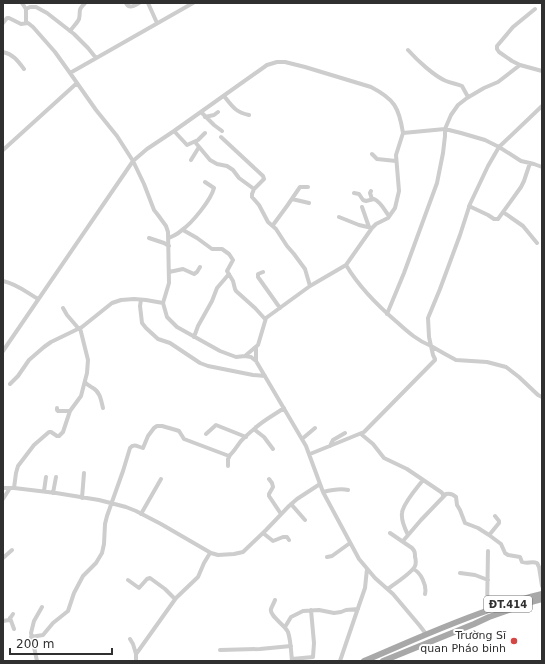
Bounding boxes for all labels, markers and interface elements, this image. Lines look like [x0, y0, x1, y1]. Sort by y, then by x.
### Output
road number: ĐT.414 [484, 596, 532, 612]
place label: Trường Sĩ quan Pháo binh [420, 629, 507, 655]
scale bar [10, 630, 112, 656]
marker: Trường Sĩ quan Pháo binh [509, 636, 519, 646]
text: 200 m [16, 637, 54, 651]

